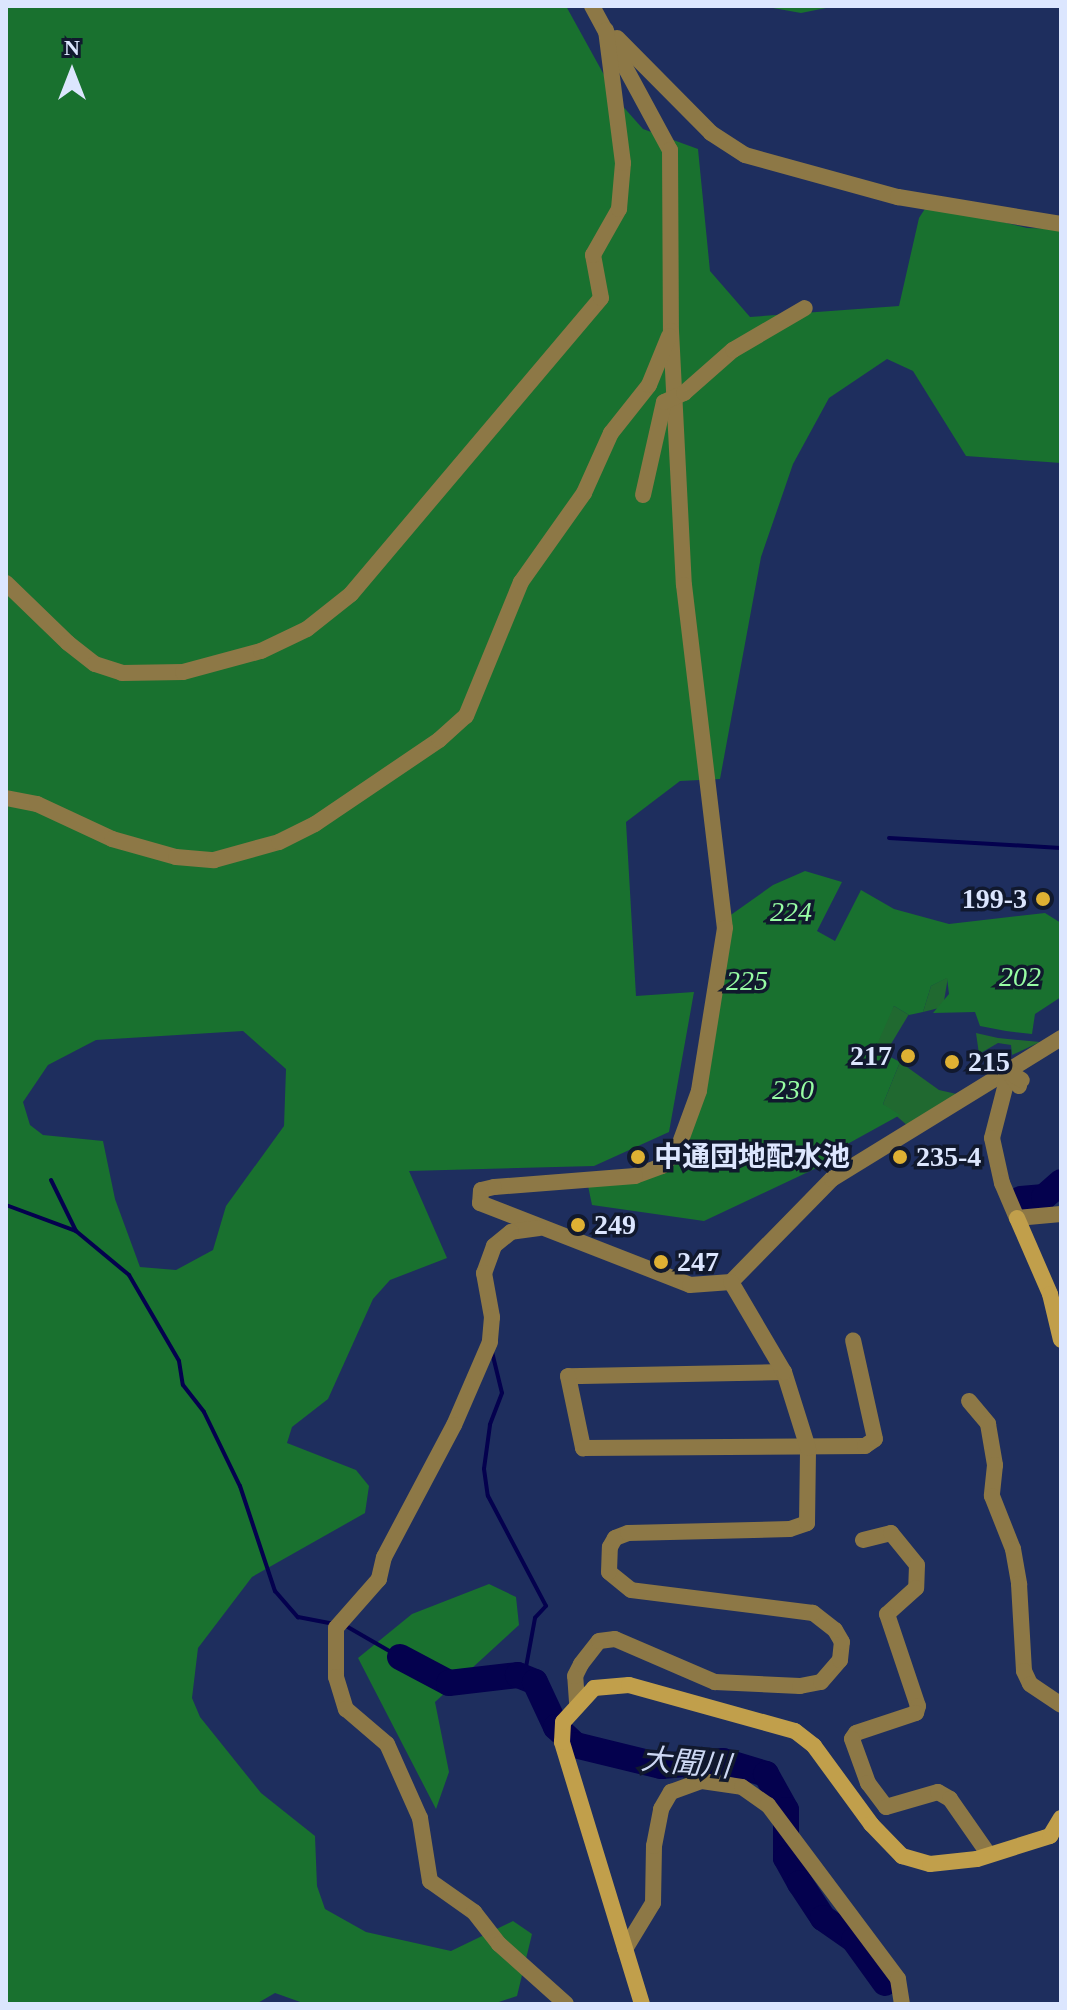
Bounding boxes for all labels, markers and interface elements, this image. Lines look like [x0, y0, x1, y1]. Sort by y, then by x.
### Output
north arrow [32, 32, 112, 112]
text: N [64, 35, 80, 60]
place label: 199-3 [962, 882, 1027, 916]
marker: 199-3 [1034, 890, 1052, 908]
park label: 224 [770, 895, 812, 929]
park label: 202 [999, 960, 1041, 994]
park label: 225 [726, 964, 768, 998]
place label: 217 [850, 1039, 892, 1073]
place label: 215 [968, 1045, 1010, 1079]
marker: 217 [899, 1047, 917, 1065]
marker: 215 [943, 1053, 961, 1071]
park label: 230 [772, 1073, 814, 1107]
place label: 中通団地配水池 [654, 1140, 850, 1174]
place label: 235-4 [916, 1140, 981, 1174]
marker: 中通団地配水池 [629, 1148, 647, 1166]
marker: 235-4 [891, 1148, 909, 1166]
place label: 249 [594, 1208, 636, 1242]
marker: 249 [569, 1216, 587, 1234]
place label: 247 [677, 1245, 719, 1279]
marker: 247 [652, 1253, 670, 1271]
water label: 大聞川 [640, 1741, 732, 1785]

